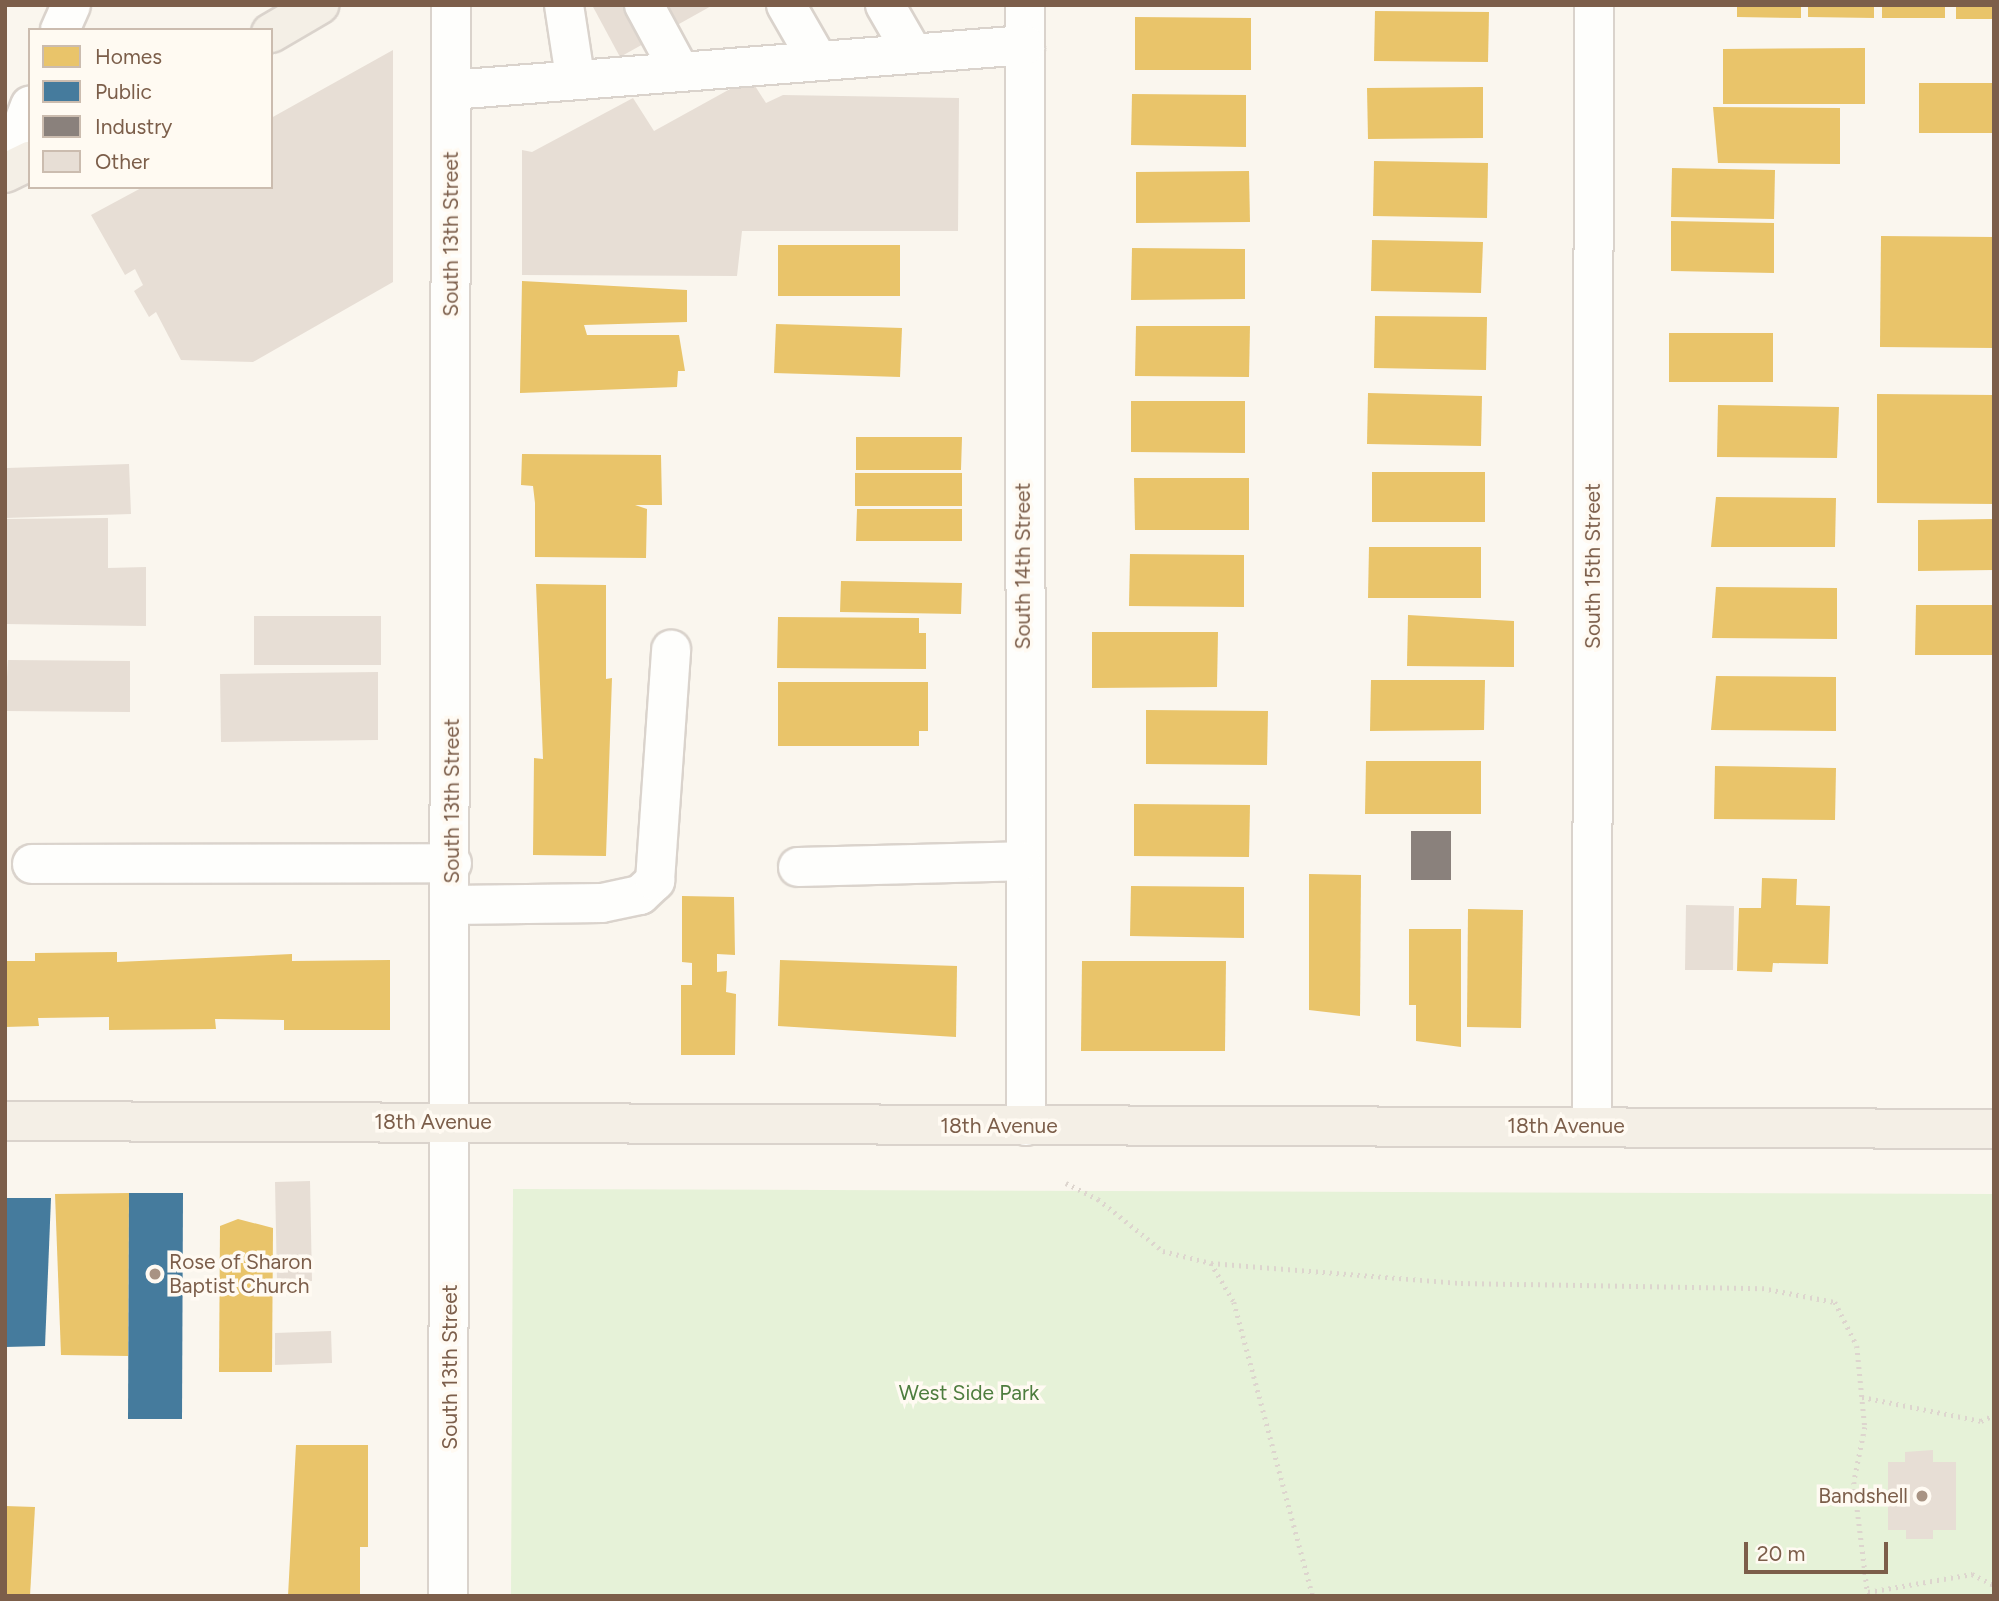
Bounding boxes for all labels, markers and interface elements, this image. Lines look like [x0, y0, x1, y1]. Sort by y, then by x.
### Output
legend [28, 28, 273, 189]
text: Homes [95, 44, 162, 69]
text: Public [95, 79, 152, 104]
text: Industry [95, 114, 172, 139]
text: Other [95, 149, 150, 174]
street label: South 13th Street [438, 151, 464, 317]
street label: South 14th Street [1010, 483, 1036, 649]
street label: South 15th Street [1580, 483, 1606, 649]
street label: South 13th Street [439, 718, 465, 884]
street label: 18th Avenue [374, 1109, 492, 1135]
street label: 18th Avenue [940, 1113, 1058, 1139]
street label: 18th Avenue [1507, 1113, 1625, 1139]
place label: Rose of Sharon Baptist Church [169, 1249, 312, 1299]
marker: Rose of Sharon Baptist Church [147, 1266, 163, 1282]
street label: South 13th Street [437, 1284, 463, 1450]
park label: West Side Park [899, 1380, 1039, 1406]
place label: Bandshell [1818, 1483, 1908, 1509]
marker: Bandshell [1914, 1488, 1930, 1504]
scale bar [1747, 1528, 1890, 1572]
text: 20 m [1757, 1541, 1805, 1566]

